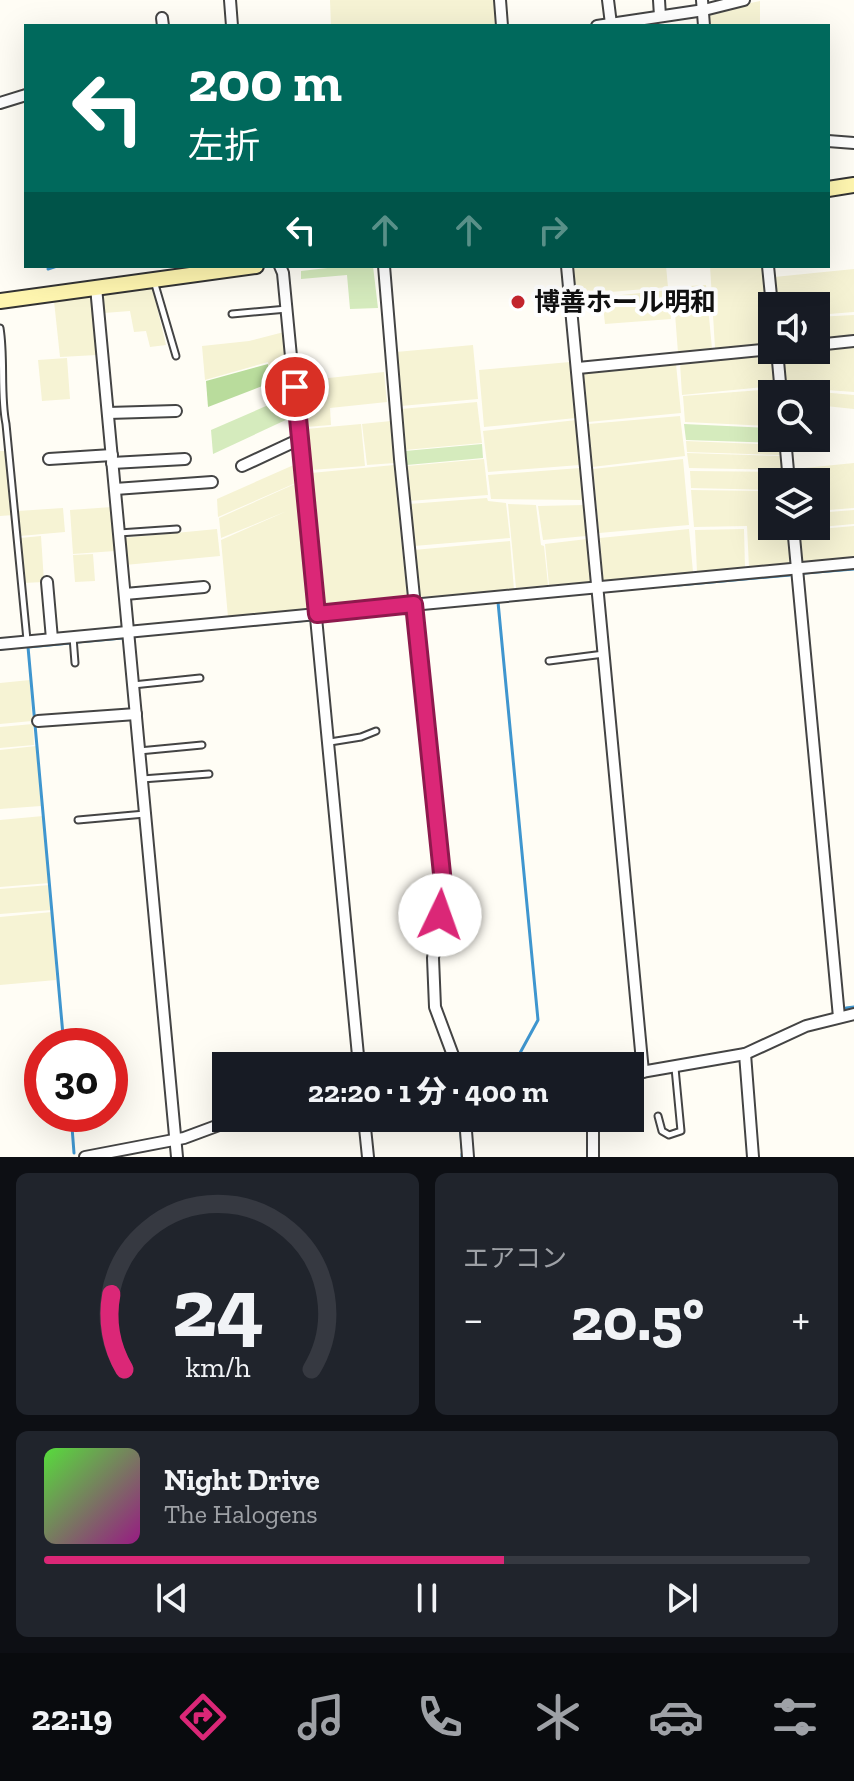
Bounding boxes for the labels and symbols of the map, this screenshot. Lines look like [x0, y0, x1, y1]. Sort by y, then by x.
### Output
place label: 博善ホール明和 [534, 286, 716, 318]
marker: 博善ホール明和 [509, 293, 527, 311]
pin [261, 353, 329, 421]
position arrow [398, 873, 482, 957]
speed limit sign: 30 [24, 1028, 128, 1132]

